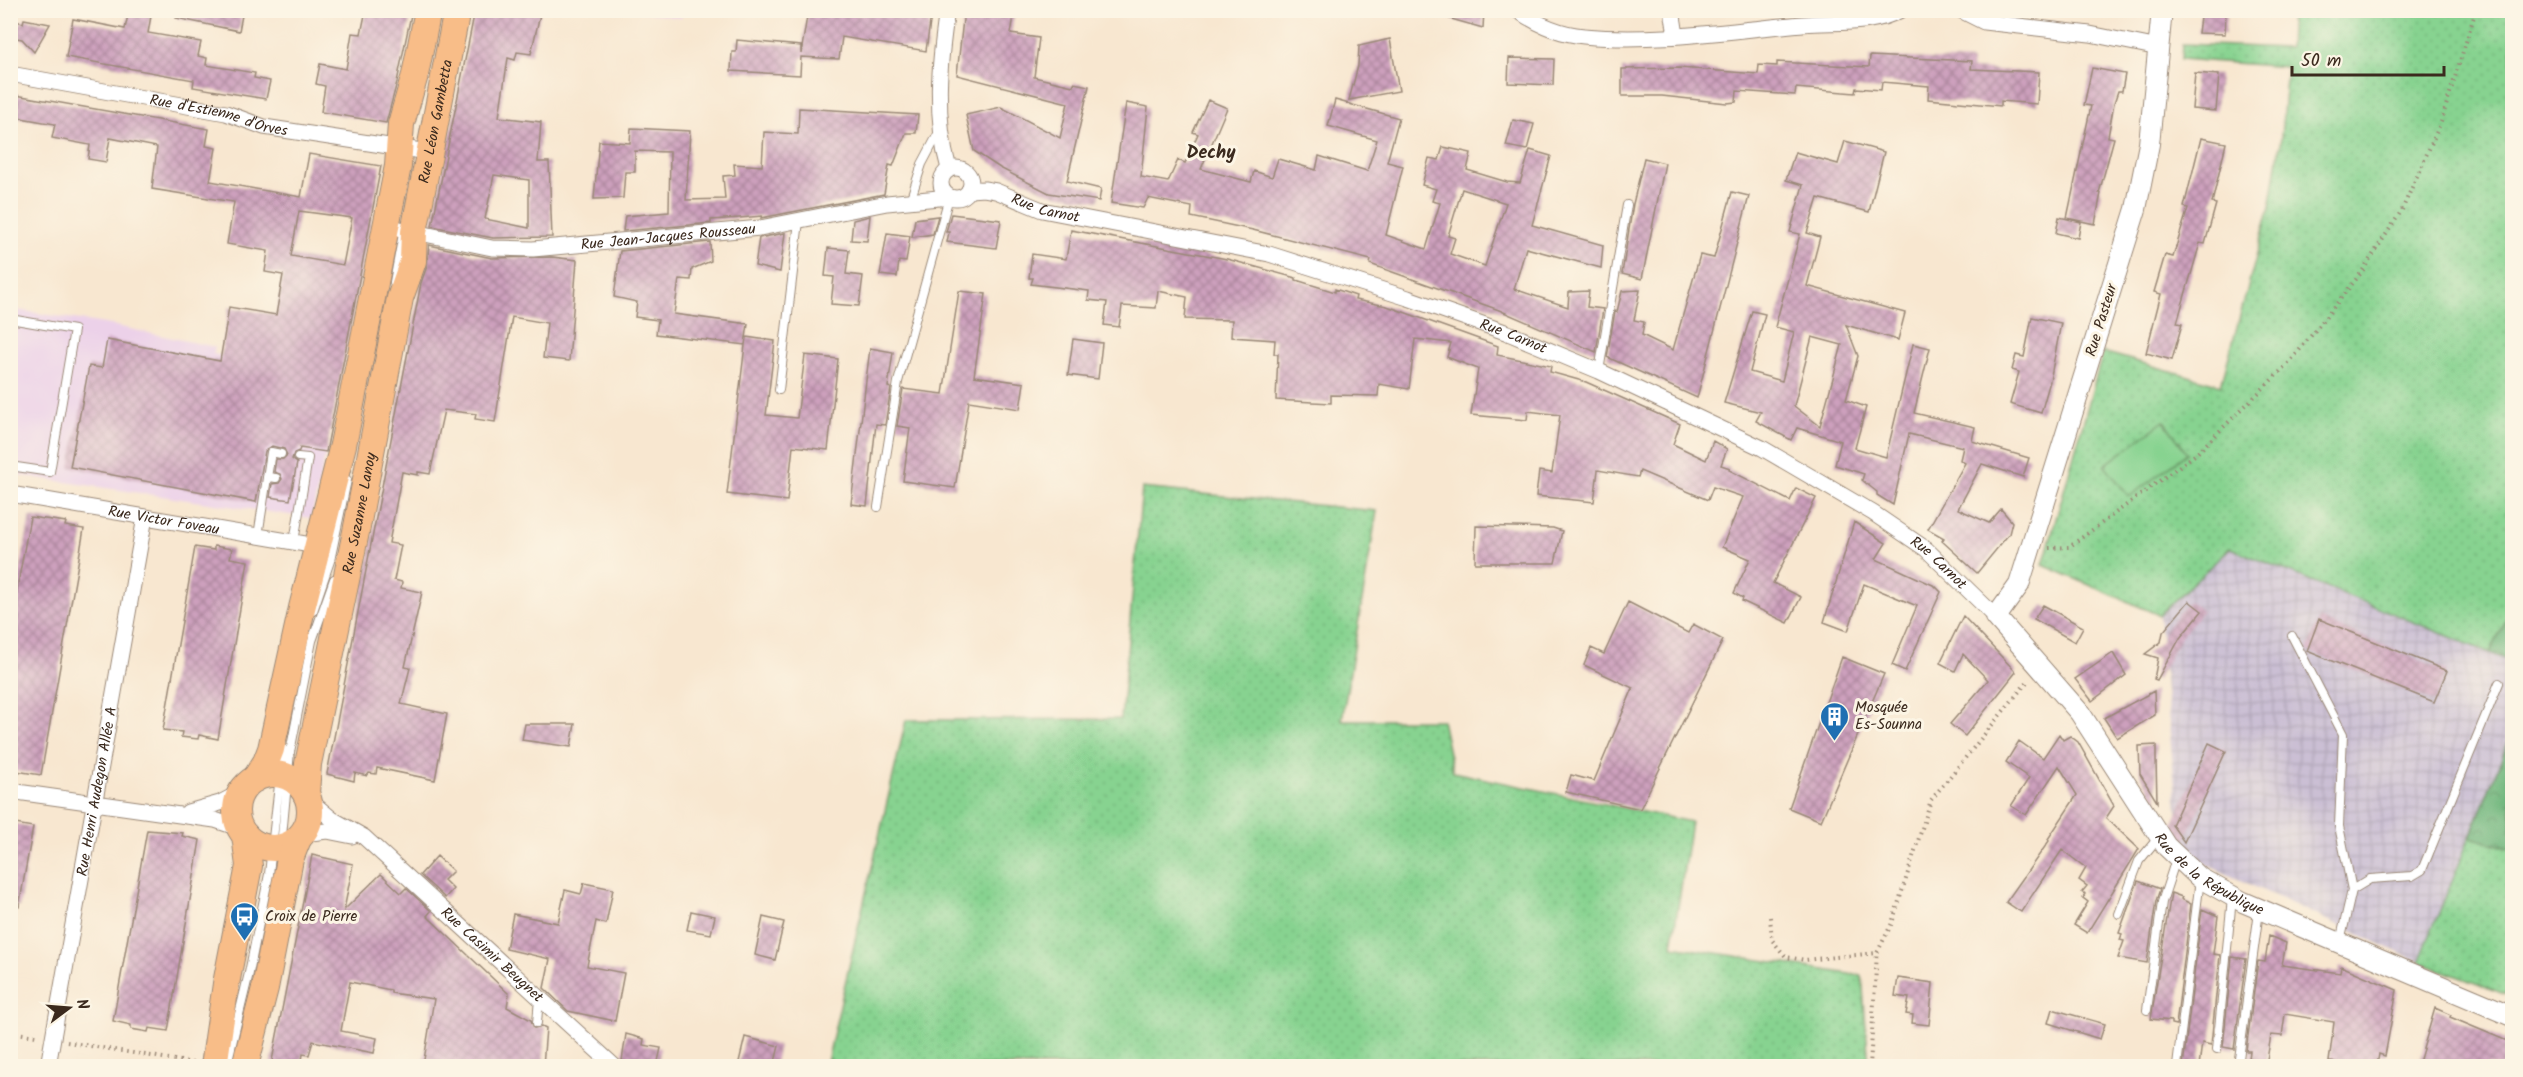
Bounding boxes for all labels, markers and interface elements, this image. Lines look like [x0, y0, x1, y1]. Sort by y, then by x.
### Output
scale bar [2292, 39, 2444, 77]
text: 50 m [2301, 47, 2341, 76]
street label: Rue Léon Gambetta [413, 57, 460, 186]
street label: Rue d'Estienne d'Orves [147, 88, 290, 144]
district label: Dechy [1186, 139, 1236, 168]
street label: Rue Carnot [1007, 188, 1082, 230]
street label: Rue Jean-Jacques Rousseau [580, 217, 757, 258]
street label: Rue Pasteur [2080, 280, 2125, 360]
street label: Rue Carnot [1476, 313, 1550, 361]
street label: Rue Suzanne Lanoy [337, 450, 384, 576]
street label: Rue Victor Foveau [106, 500, 221, 542]
street label: Rue Carnot [1905, 531, 1972, 596]
place label: Mosquée Es-Sounna [1855, 696, 1922, 737]
building icon: Mosquée Es-Sounna [1818, 700, 1850, 742]
street label: Rue Henri Audegon Allée A [71, 705, 124, 878]
street label: Rue de la République [2148, 828, 2268, 923]
bus stop icon: Croix de Pierre [228, 900, 260, 942]
street label: Rue Casimir Beugnet [435, 902, 549, 1009]
place label: Croix de Pierre [265, 905, 357, 929]
north arrow [39, 978, 99, 1038]
text: N [69, 996, 95, 1013]

